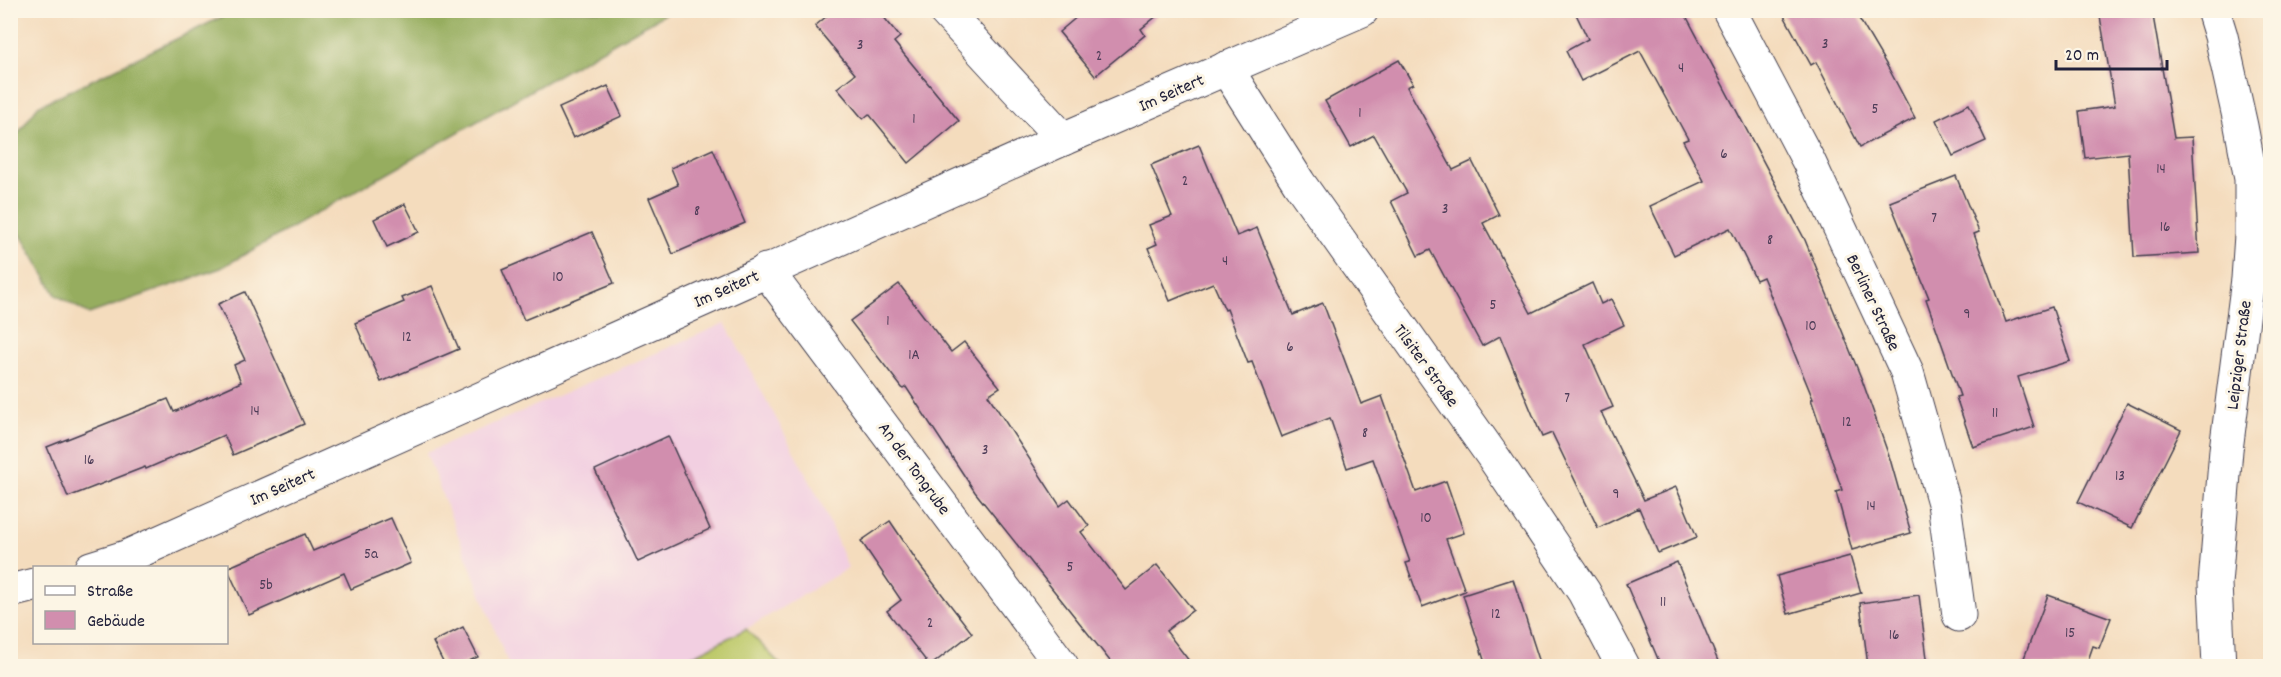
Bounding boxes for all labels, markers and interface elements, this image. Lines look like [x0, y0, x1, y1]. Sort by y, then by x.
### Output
scale bar [2056, 33, 2167, 71]
house number: 3 [1822, 34, 1828, 56]
house number: 3 [857, 35, 863, 57]
text: 20 m [2065, 44, 2099, 69]
house number: 2 [1096, 46, 1102, 68]
house number: 4 [1678, 58, 1684, 80]
street label: Im Seitert [1135, 69, 1209, 120]
house number: 5 [1872, 99, 1879, 121]
house number: 1 [1358, 103, 1362, 125]
house number: 1 [912, 109, 916, 131]
house number: 6 [1720, 144, 1728, 166]
house number: 14 [2156, 159, 2166, 181]
house number: 2 [1182, 171, 1188, 193]
house number: 3 [1442, 199, 1448, 221]
house number: 8 [694, 201, 700, 223]
house number: 7 [1931, 208, 1937, 230]
house number: 16 [2160, 217, 2170, 239]
house number: 8 [1767, 230, 1773, 252]
house number: 4 [1222, 251, 1228, 273]
street label: Berliner Straße [1838, 251, 1905, 355]
street label: Im Seitert [690, 265, 764, 316]
house number: 10 [552, 267, 564, 289]
house number: 5 [1490, 295, 1497, 317]
street label: Leipziger Straße [2221, 299, 2260, 411]
house number: 9 [1964, 304, 1970, 326]
house number: 1 [886, 311, 890, 333]
house number: 10 [1805, 316, 1817, 338]
street label: Tilsiter Straße [1386, 320, 1464, 413]
house number: 12 [402, 327, 412, 349]
house number: 6 [1286, 337, 1294, 359]
house number: 1A [908, 345, 920, 367]
house number: 7 [1564, 388, 1570, 410]
house number: 14 [250, 401, 260, 423]
house number: 11 [1992, 403, 1998, 425]
house number: 12 [1842, 412, 1852, 434]
street label: An der Tongrube [871, 418, 955, 521]
house number: 8 [1362, 423, 1368, 445]
house number: 3 [982, 440, 988, 462]
house number: 16 [84, 450, 94, 472]
street label: Im Seitert [246, 463, 320, 514]
house number: 13 [2115, 466, 2125, 488]
house number: 9 [1613, 484, 1619, 506]
house number: 14 [1866, 496, 1876, 518]
house number: 10 [1420, 508, 1432, 530]
house number: 5a [364, 544, 379, 566]
house number: 5 [1067, 557, 1074, 579]
legend [33, 566, 228, 644]
house number: 5b [259, 575, 273, 597]
text: Straße [87, 580, 133, 605]
house number: 11 [1660, 592, 1666, 614]
house number: 12 [1491, 604, 1501, 626]
text: Gebäude [87, 610, 145, 635]
house number: 2 [927, 613, 933, 635]
house number: 15 [2065, 623, 2075, 645]
house number: 16 [1889, 625, 1899, 647]

